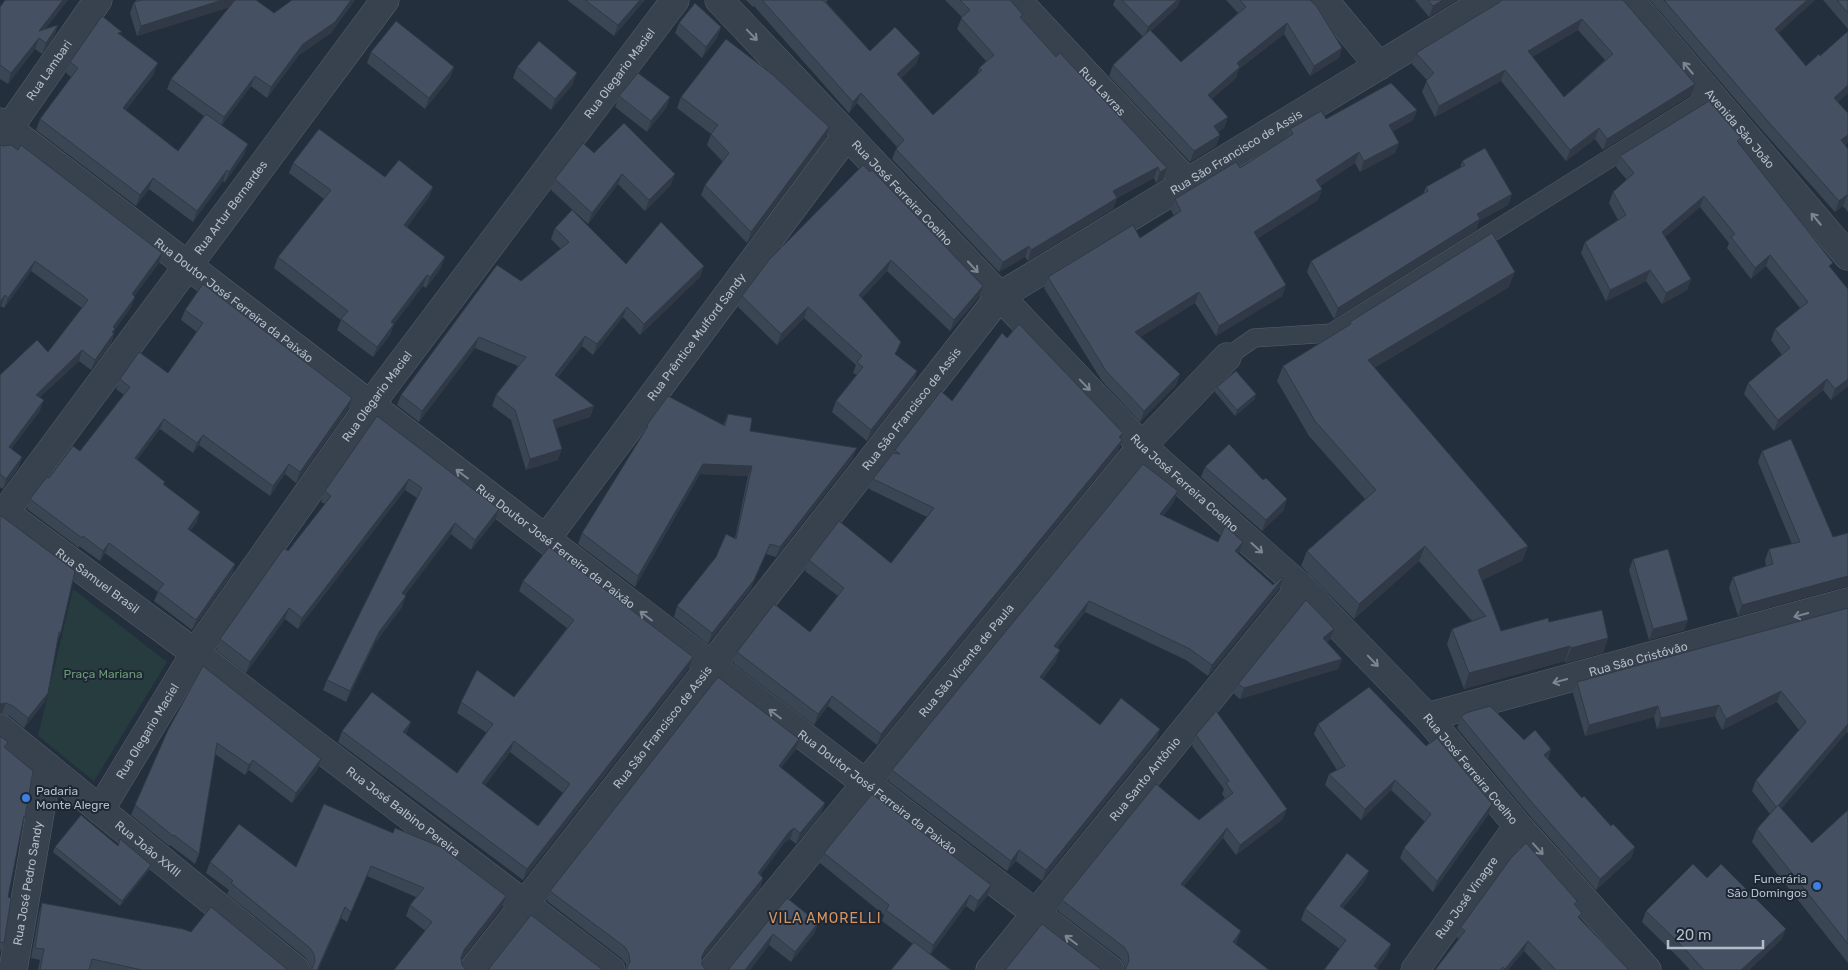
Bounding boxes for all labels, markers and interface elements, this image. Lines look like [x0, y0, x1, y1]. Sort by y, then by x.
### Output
street label: Rua Olegario Maciel [581, 26, 658, 121]
one-way arrow [746, 29, 758, 42]
street label: Rua Lambari [23, 38, 75, 103]
one-way arrow [1683, 62, 1694, 75]
street label: Rua Lavras [1076, 64, 1129, 119]
street label: Avenida São João [1702, 86, 1777, 171]
street label: Rua São Francisco de Assis [1168, 107, 1305, 198]
street label: Rua José Ferreira Coelho [849, 137, 955, 249]
street label: Rua Artur Bernardes [191, 158, 270, 258]
one-way arrow [1811, 212, 1822, 225]
street label: Rua Doutor José Ferreira da Paixão [151, 235, 316, 366]
one-way arrow [967, 261, 979, 274]
street label: Rua Prêntice Mulford Sandy [645, 270, 749, 403]
street label: Rua São Francisco de Assis [859, 345, 964, 473]
street label: Rua Olegario Maciel [339, 348, 415, 445]
one-way arrow [1079, 379, 1091, 391]
street label: Rua José Ferreira Coelho [1127, 431, 1241, 535]
one-way arrow [456, 469, 469, 480]
street label: Rua Doutor José Ferreira da Paixão [473, 481, 638, 612]
one-way arrow [1251, 542, 1264, 554]
street label: Rua Samuel Brasil [53, 545, 142, 616]
street label: Rua São Vicente de Paula [916, 601, 1017, 720]
one-way arrow [640, 610, 653, 621]
one-way arrow [1793, 611, 1809, 620]
street label: Rua São Cristóvão [1587, 639, 1689, 679]
one-way arrow [1367, 655, 1379, 668]
street label: Rua São Francisco de Assis [610, 663, 715, 791]
park label: Praça Mariana [63, 667, 143, 681]
one-way arrow [1552, 677, 1568, 686]
street label: Rua Olegario Maciel [113, 681, 182, 782]
one-way arrow [769, 709, 782, 720]
street label: Rua José Ferreira Coelho [1420, 711, 1521, 827]
street label: Rua Doutor José Ferreira da Paixão [795, 727, 960, 857]
street label: Rua Santo Antônio [1107, 734, 1183, 824]
street label: Rua José Balbino Pereira [343, 764, 463, 859]
place label: Padaria Monte Alegre [36, 784, 110, 812]
marker: Padaria Monte Alegre [20, 792, 32, 804]
street label: Rua João XXIII [112, 818, 184, 880]
street label: Rua José Pedro Sandy [10, 820, 46, 947]
one-way arrow [1532, 843, 1544, 856]
street label: Rua José Vinagre [1433, 854, 1501, 941]
place label: Funerária São Domingos [1727, 872, 1807, 900]
marker: Funerária São Domingos [1811, 880, 1823, 892]
district label: VILA AMORELLI [768, 910, 882, 927]
scale bar [1668, 918, 1763, 950]
text: 20 m [1676, 926, 1711, 944]
one-way arrow [1065, 935, 1078, 946]

